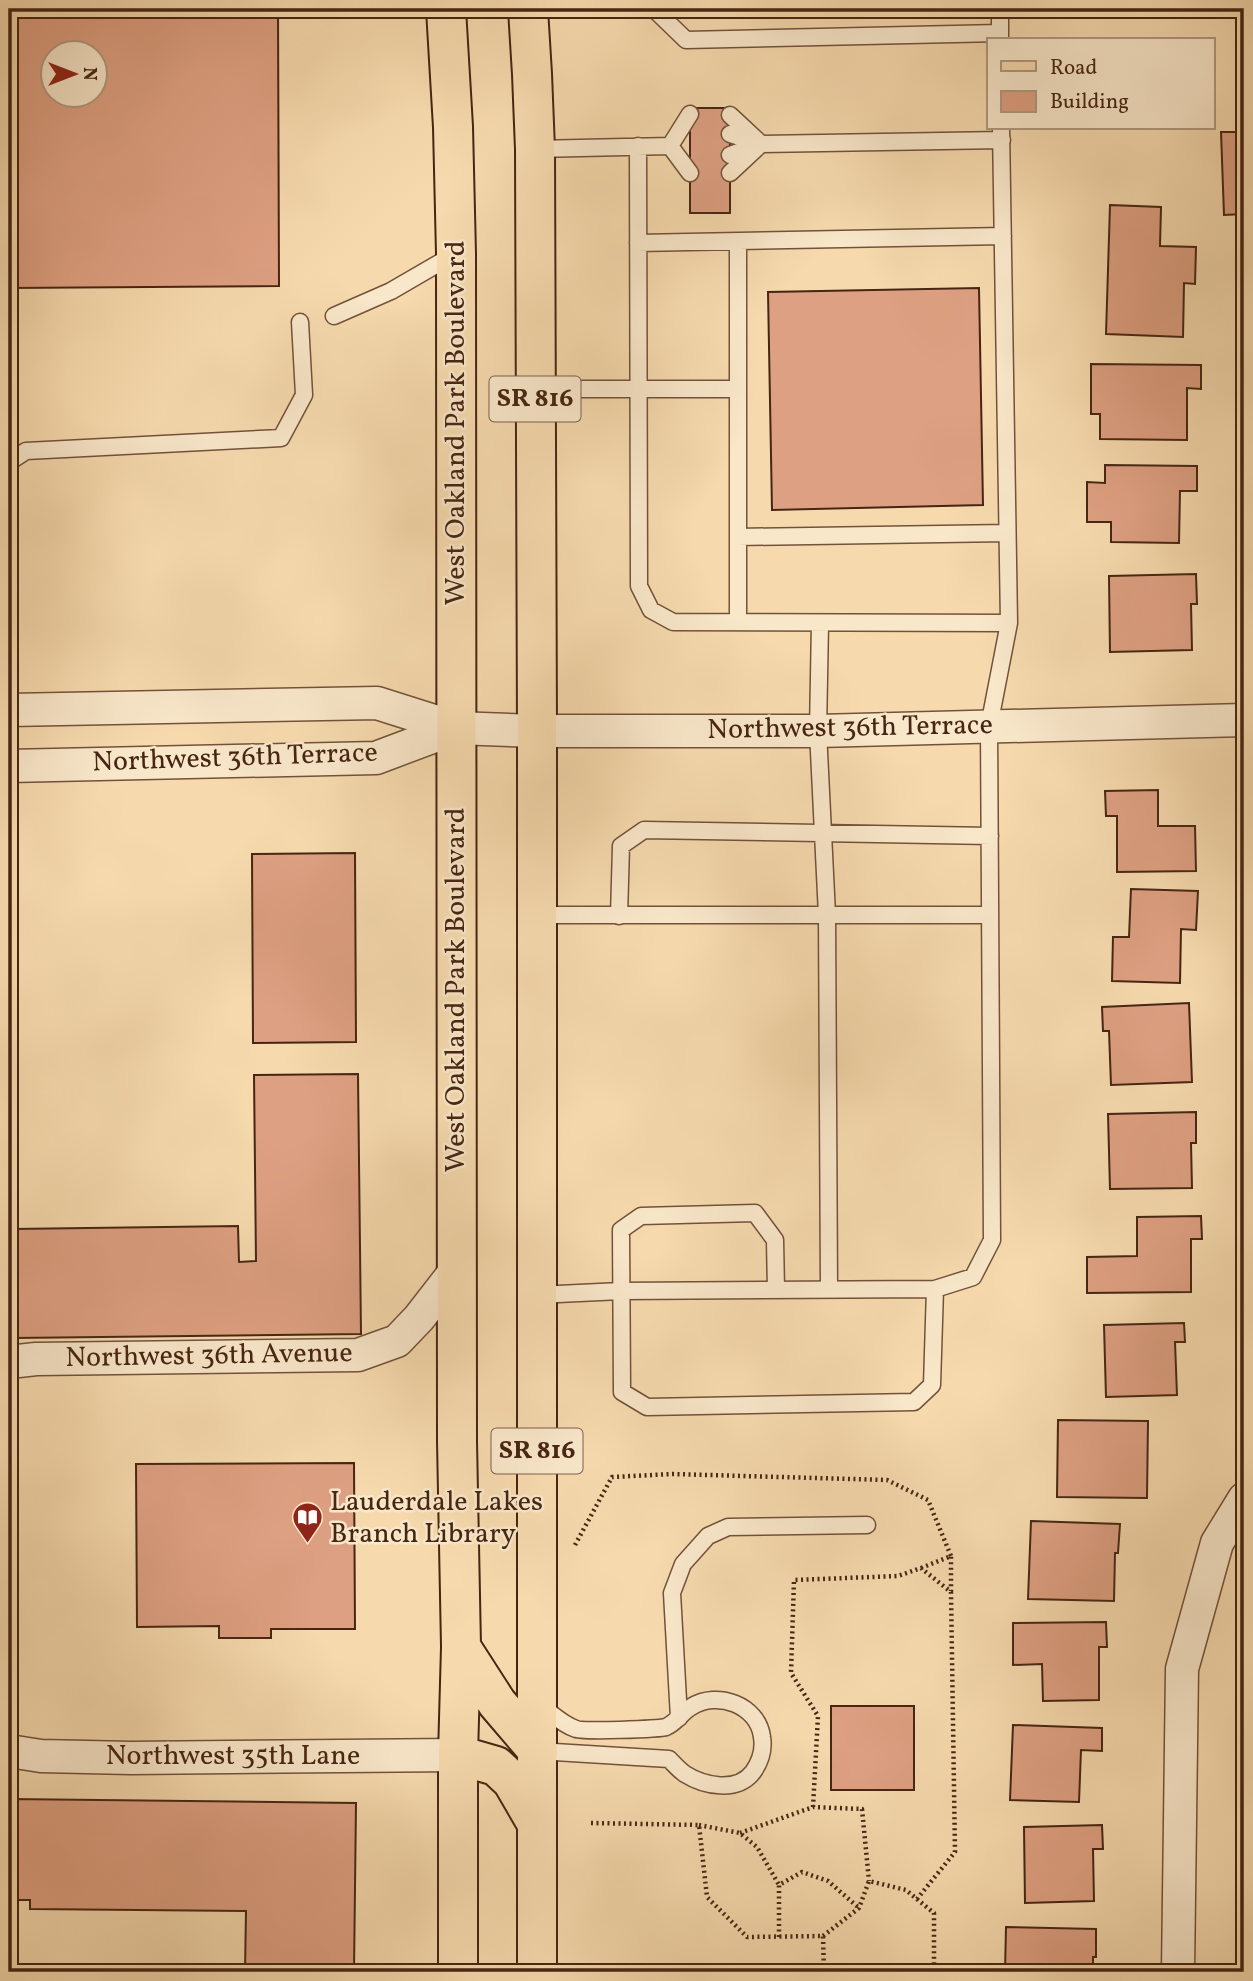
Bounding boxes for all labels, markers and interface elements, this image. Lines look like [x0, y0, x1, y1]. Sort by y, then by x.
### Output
north arrow [38, 38, 108, 108]
legend [987, 38, 1214, 130]
text: Road [1050, 54, 1097, 83]
text: N [76, 67, 102, 81]
text: Building [1050, 88, 1129, 117]
street label: West Oakland Park Boulevard [437, 240, 476, 606]
road number: SR 816 [490, 376, 580, 422]
street label: Northwest 36th Terrace [707, 706, 993, 750]
street label: Northwest 36th Terrace [92, 734, 378, 782]
street label: West Oakland Park Boulevard [437, 807, 476, 1173]
street label: Northwest 36th Avenue [65, 1334, 353, 1378]
road number: SR 816 [491, 1428, 582, 1474]
place label: Lauderdale Lakes Branch Library [330, 1483, 543, 1554]
library icon: Lauderdale Lakes Branch Library [290, 1501, 324, 1545]
street label: Northwest 35th Lane [106, 1737, 360, 1776]

